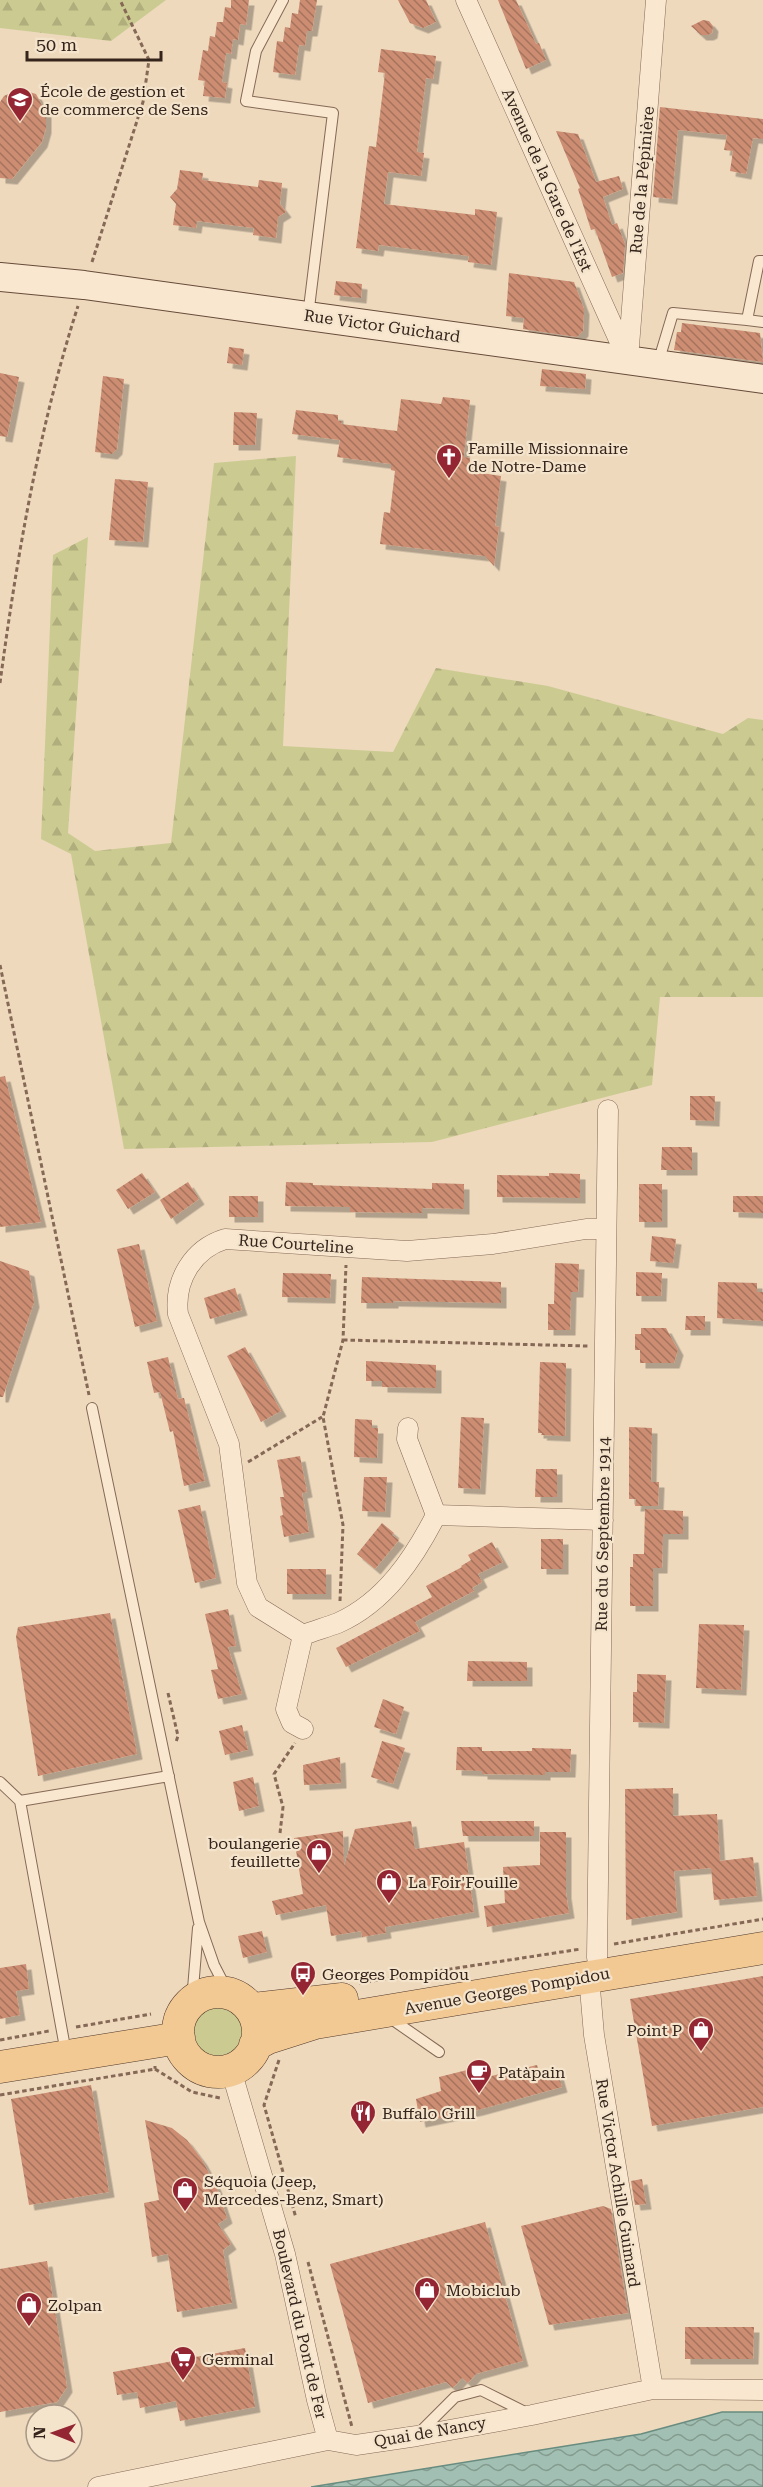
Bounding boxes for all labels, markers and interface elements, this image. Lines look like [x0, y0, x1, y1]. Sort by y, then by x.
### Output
scale bar [27, 24, 160, 62]
text: 50 m [36, 34, 77, 55]
place label: École de gestion et de commerce de Sens [40, 82, 208, 119]
school or university icon: École de gestion et de commerce de Sens [5, 85, 35, 123]
street label: Avenue de la Gare de l'Est [498, 85, 596, 275]
street label: Rue de la Pépinière [626, 105, 658, 255]
street label: Rue Victor Guichard [303, 306, 461, 346]
place label: Famille Missionnaire de Notre-Dame [468, 439, 628, 476]
church icon: Famille Missionnaire de Notre-Dame [434, 442, 464, 480]
street label: Rue Courteline [238, 1230, 354, 1258]
street label: Rue du 6 Septembre 1914 [592, 1436, 614, 1632]
place label: boulangerie feuillette [208, 1834, 300, 1871]
shop icon: boulangerie feuillette [304, 1837, 334, 1875]
shop icon: La Foir'Fouille [374, 1867, 404, 1905]
place label: La Foir'Fouille [408, 1873, 518, 1892]
bus stop icon: Georges Pompidou [288, 1959, 318, 1997]
street label: Avenue Georges Pompidou [403, 1964, 611, 2018]
place label: Georges Pompidou [322, 1965, 469, 1984]
shop icon: Point P [686, 2015, 716, 2053]
place label: Point P [626, 2021, 682, 2040]
cafe icon: Patàpain [464, 2057, 494, 2095]
place label: Patàpain [498, 2063, 565, 2082]
street label: Rue Victor Achille Guimard [592, 2077, 644, 2289]
restaurant icon: Buffalo Grill [348, 2098, 378, 2136]
place label: Buffalo Grill [382, 2104, 476, 2123]
place label: Séquoia (Jeep, Mercedes-Benz, Smart) [204, 2172, 383, 2209]
shop icon: Séquoia (Jeep, Mercedes-Benz, Smart) [170, 2175, 200, 2213]
street label: Boulevard du Pont de Fer [269, 2227, 331, 2421]
shop icon: Mobiclub [412, 2275, 442, 2313]
place label: Mobiclub [446, 2281, 521, 2300]
shop icon: Zolpan [14, 2290, 44, 2328]
place label: Zolpan [48, 2296, 102, 2315]
supermarket icon: Germinal [168, 2344, 198, 2382]
place label: Germinal [202, 2350, 274, 2369]
north arrow [24, 2403, 84, 2463]
street label: Quai de Nancy [372, 2413, 488, 2451]
text: N [30, 2426, 49, 2439]

